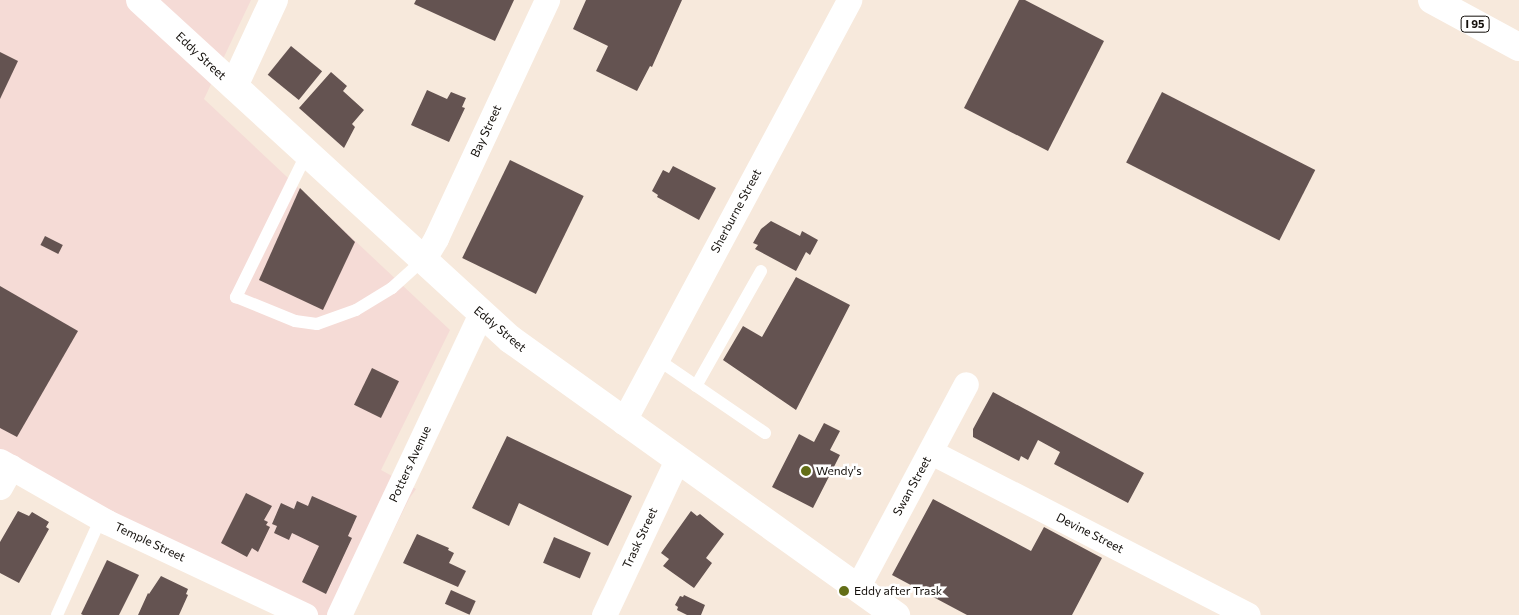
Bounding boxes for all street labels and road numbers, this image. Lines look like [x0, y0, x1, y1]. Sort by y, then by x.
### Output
road number: I 95 [1460, 15, 1490, 32]
street label: Eddy Street [173, 29, 229, 83]
street label: Bay Street [468, 102, 504, 160]
street label: Sherburne Street [708, 167, 764, 255]
street label: Eddy Street [471, 303, 529, 355]
street label: Potters Avenue [386, 423, 434, 505]
street label: Swan Street [890, 454, 934, 518]
street label: Trask Street [620, 505, 660, 571]
street label: Devine Street [1054, 510, 1126, 556]
street label: Temple Street [112, 519, 188, 565]

